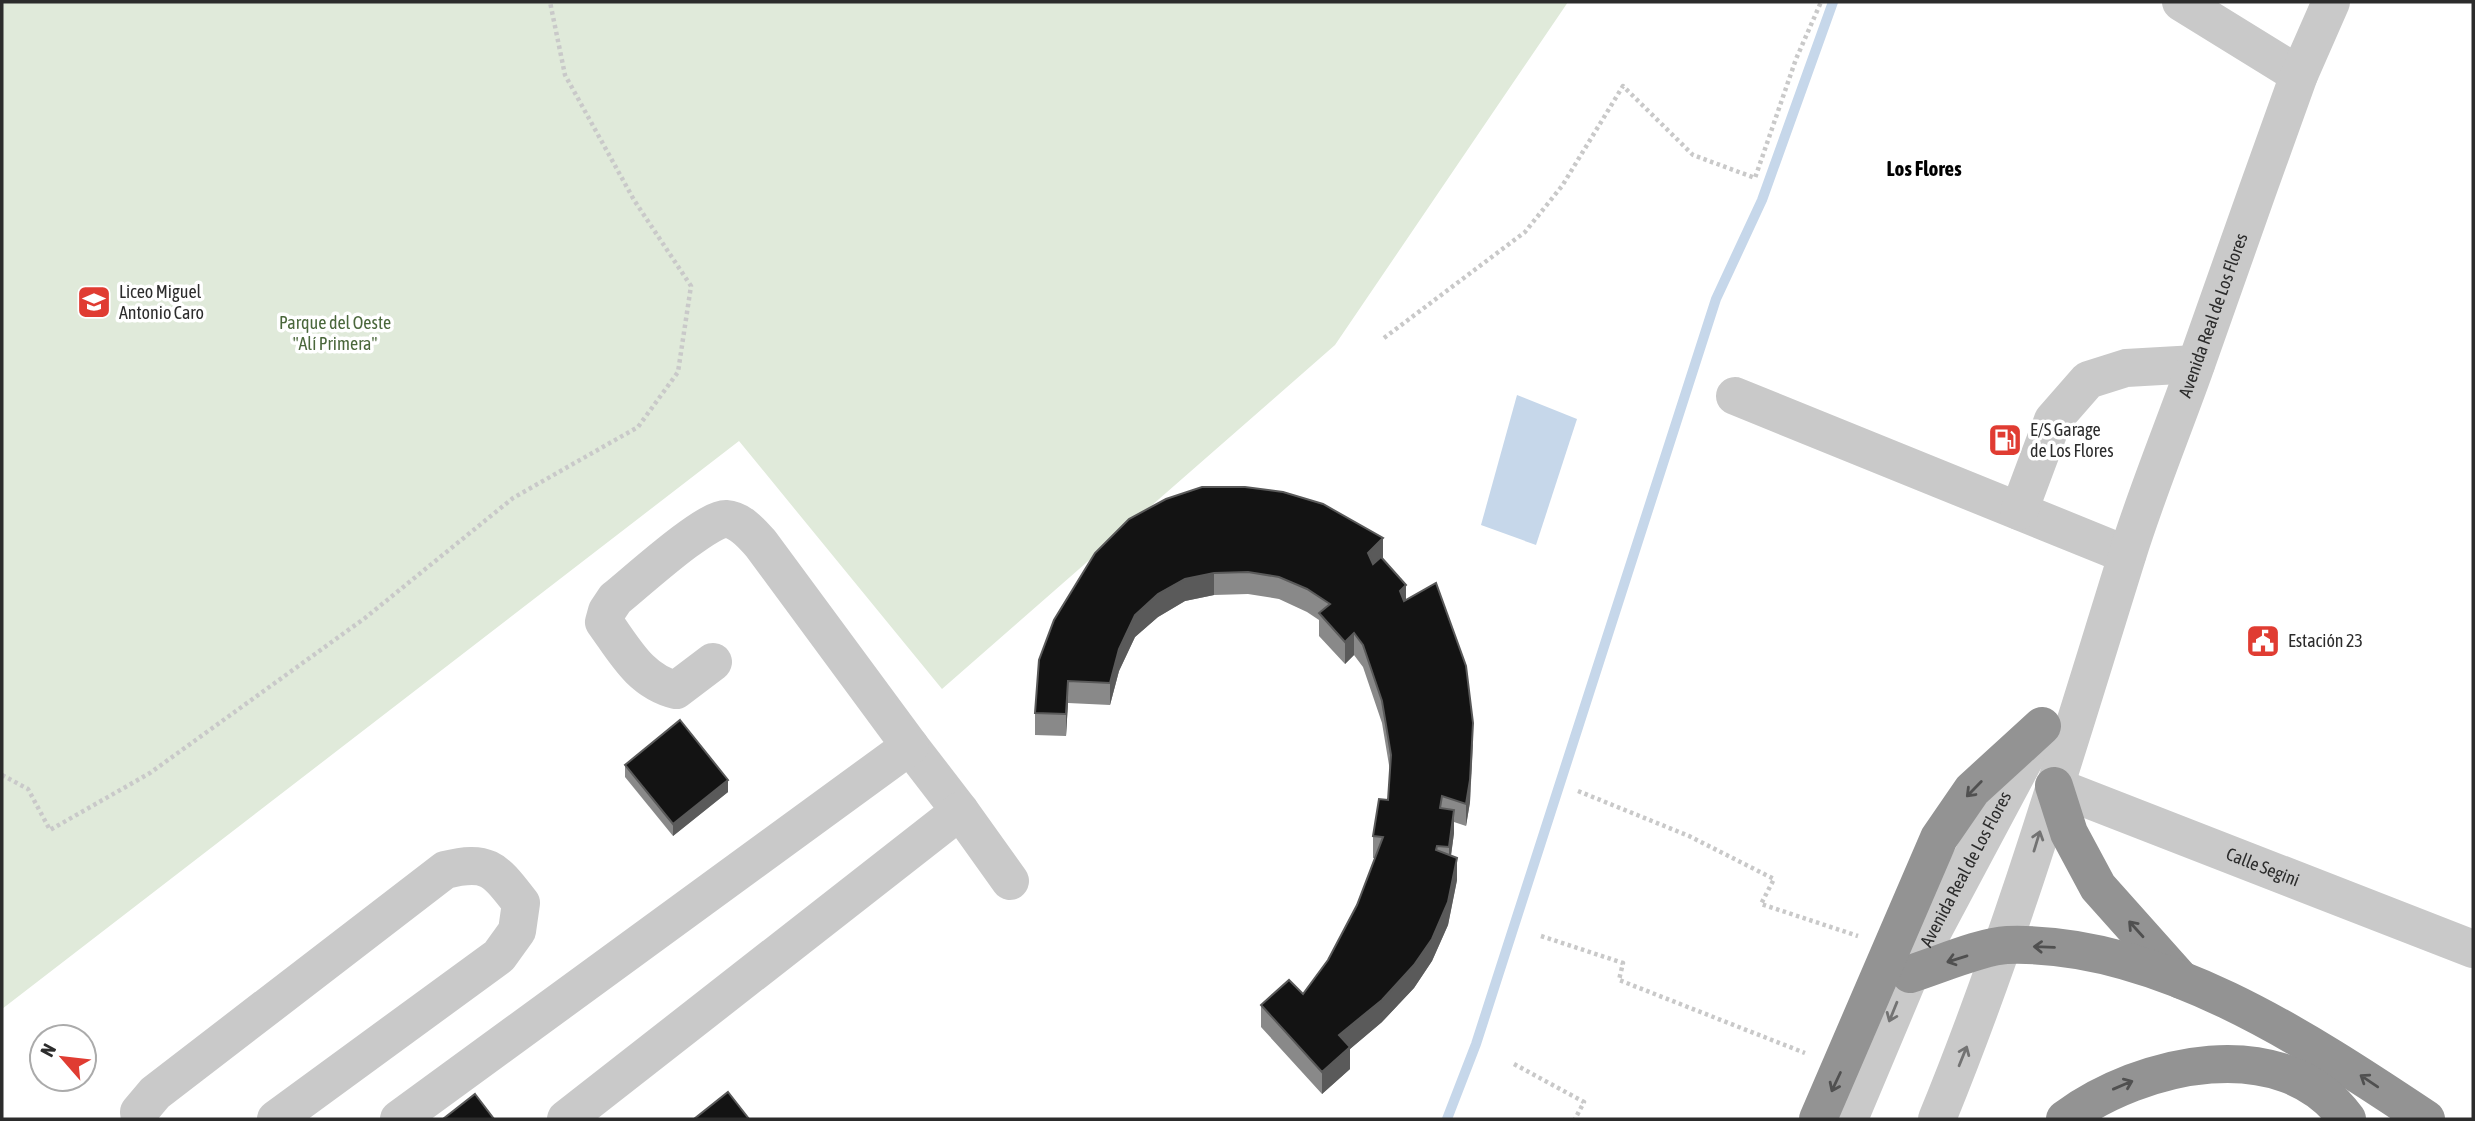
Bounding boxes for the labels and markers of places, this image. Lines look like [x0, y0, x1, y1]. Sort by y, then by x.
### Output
place label: Liceo Miguel Antonio Caro [119, 281, 204, 323]
school or university icon: Liceo Miguel Antonio Caro [75, 283, 113, 321]
place label: E/S Garage de Los Flores [2030, 419, 2114, 461]
fuel station icon: E/S Garage de Los Flores [1986, 421, 2024, 459]
public building icon: Estación 23 [2244, 622, 2282, 660]
place label: Estación 23 [2288, 630, 2363, 651]

